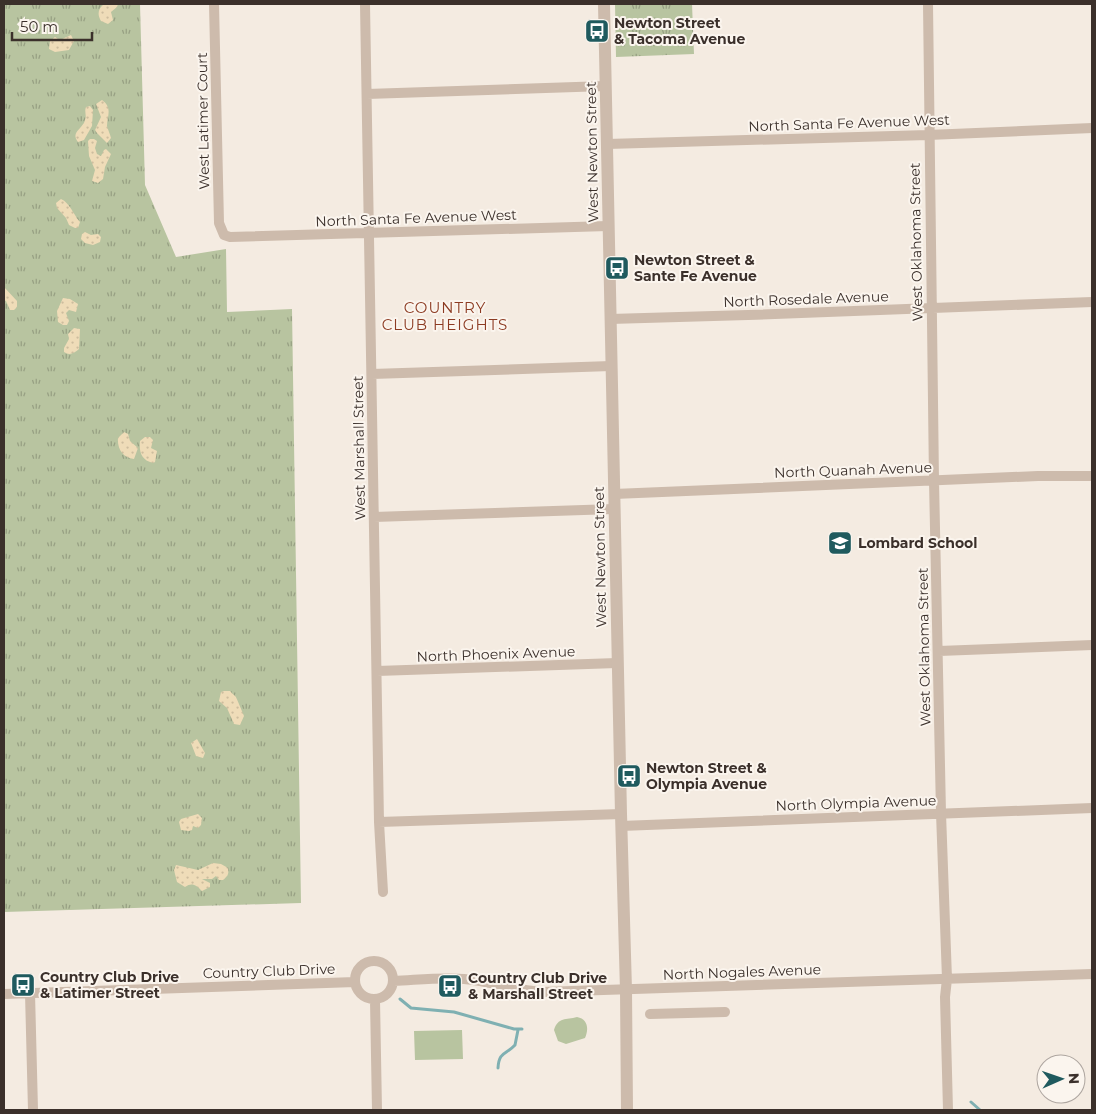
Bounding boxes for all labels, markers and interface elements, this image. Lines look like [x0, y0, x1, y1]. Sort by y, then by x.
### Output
scale bar [12, 10, 92, 42]
place label: Newton Street & Tacoma Avenue [614, 14, 745, 48]
text: 50 m [20, 17, 58, 36]
bus stop icon: Newton Street & Tacoma Avenue [584, 18, 610, 44]
street label: West Latimer Court [193, 52, 213, 190]
street label: West Newton Street [582, 81, 602, 223]
street label: North Santa Fe Avenue West [748, 110, 950, 136]
street label: West Oklahoma Street [906, 162, 926, 322]
street label: North Santa Fe Avenue West [315, 205, 517, 231]
place label: Newton Street & Sante Fe Avenue [634, 251, 757, 285]
bus stop icon: Newton Street & Sante Fe Avenue [604, 255, 630, 281]
street label: North Rosedale Avenue [723, 287, 889, 311]
district label: COUNTRY CLUB HEIGHTS [382, 298, 508, 334]
street label: West Marshall Street [349, 375, 369, 521]
street label: North Quanah Avenue [774, 458, 932, 482]
street label: West Newton Street [590, 486, 610, 628]
school or university icon: Lombard School [827, 530, 853, 556]
place label: Lombard School [858, 534, 977, 552]
street label: West Oklahoma Street [914, 567, 934, 727]
street label: North Phoenix Avenue [416, 642, 576, 666]
place label: Newton Street & Olympia Avenue [646, 759, 767, 793]
bus stop icon: Newton Street & Olympia Avenue [616, 763, 642, 789]
street label: North Olympia Avenue [775, 791, 937, 815]
street label: Country Club Drive [202, 960, 336, 982]
street label: North Nogales Avenue [663, 960, 821, 984]
place label: Country Club Drive & Latimer Street [40, 968, 179, 1002]
place label: Country Club Drive & Marshall Street [468, 969, 607, 1003]
bus stop icon: Country Club Drive & Latimer Street [10, 972, 36, 998]
bus stop icon: Country Club Drive & Marshall Street [437, 973, 463, 999]
north arrow [1036, 1054, 1086, 1104]
text: N [1065, 1073, 1083, 1085]

